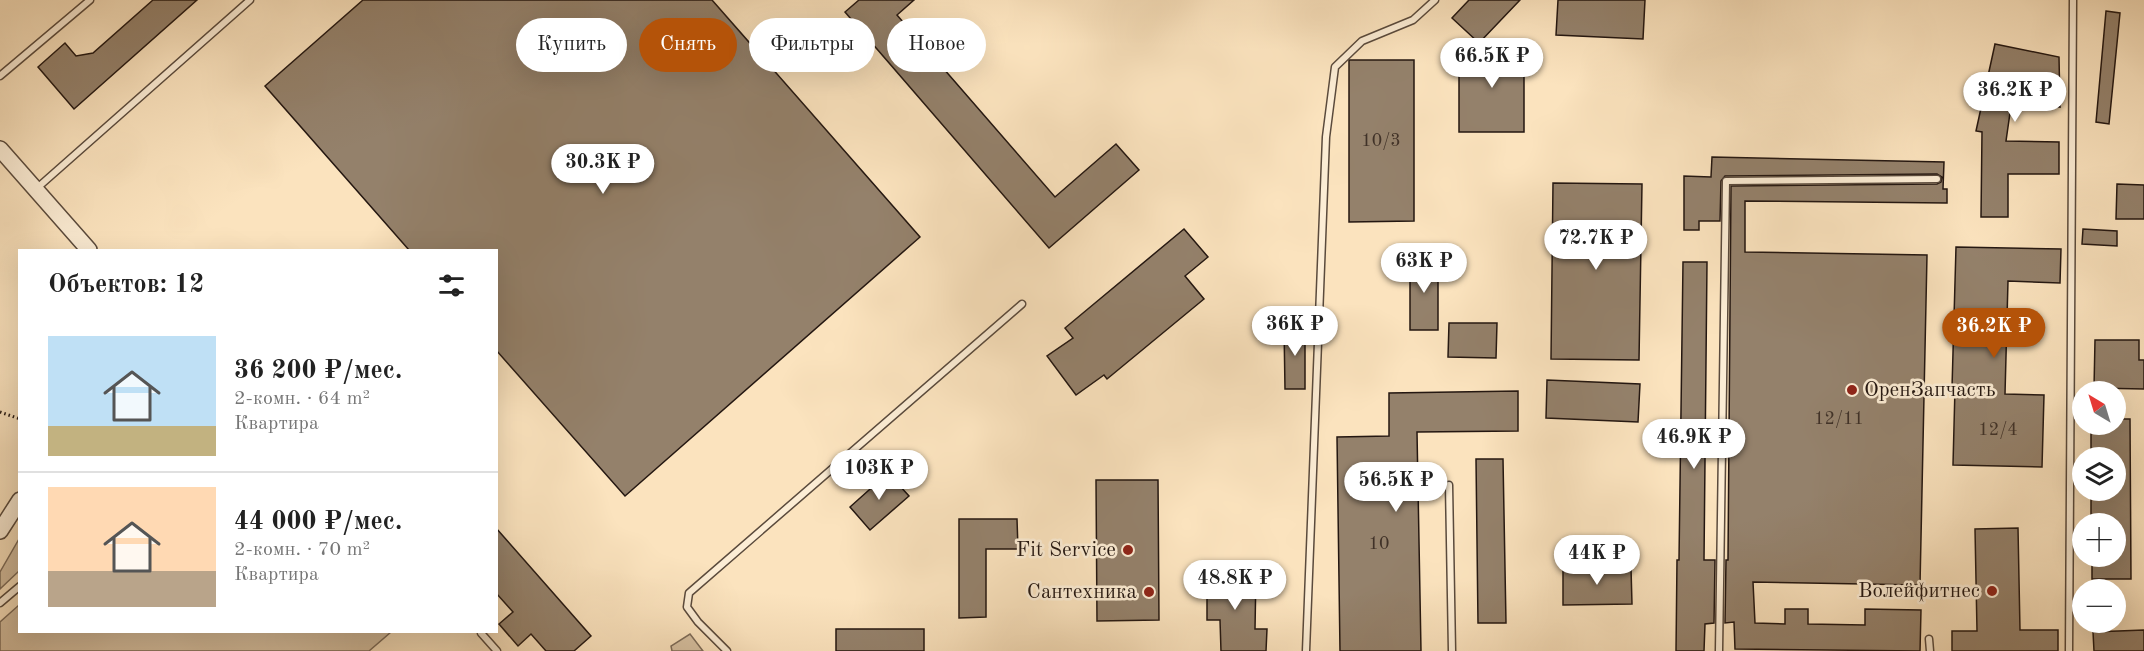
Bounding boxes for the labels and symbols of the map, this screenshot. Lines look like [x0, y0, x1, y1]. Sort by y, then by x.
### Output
pin: 66.5K ₽ [1437, 38, 1547, 89]
pin: 36.2K ₽ [1960, 72, 2070, 123]
house number: 10/3 [1361, 132, 1401, 150]
pin: 30.3K ₽ [548, 144, 658, 195]
pin: 72.7K ₽ [1541, 220, 1651, 271]
pin: 63K ₽ [1382, 243, 1466, 294]
pin: 36K ₽ [1253, 306, 1337, 357]
pin: 36.2K ₽ [1939, 308, 2049, 359]
place label: ОренЗапчасть [1864, 380, 1996, 401]
north arrow [2072, 381, 2126, 435]
marker: ОренЗапчасть [1845, 383, 1859, 397]
house number: 12/11 [1814, 410, 1864, 428]
pin: 46.9K ₽ [1639, 419, 1749, 470]
house number: 12/4 [1978, 421, 2018, 439]
pin: 103K ₽ [830, 450, 928, 501]
pin: 56.5K ₽ [1341, 462, 1451, 513]
house number: 10 [1369, 535, 1389, 553]
pin: 44K ₽ [1555, 535, 1639, 586]
place label: Fit Service [1016, 540, 1116, 561]
marker: Fit Service [1121, 543, 1135, 557]
pin: 48.8K ₽ [1180, 560, 1290, 611]
place label: Волейфитнес [1858, 581, 1980, 602]
place label: Сантехника [1027, 582, 1137, 603]
marker: Волейфитнес [1985, 584, 1999, 598]
marker: Сантехника [1142, 585, 1156, 599]

